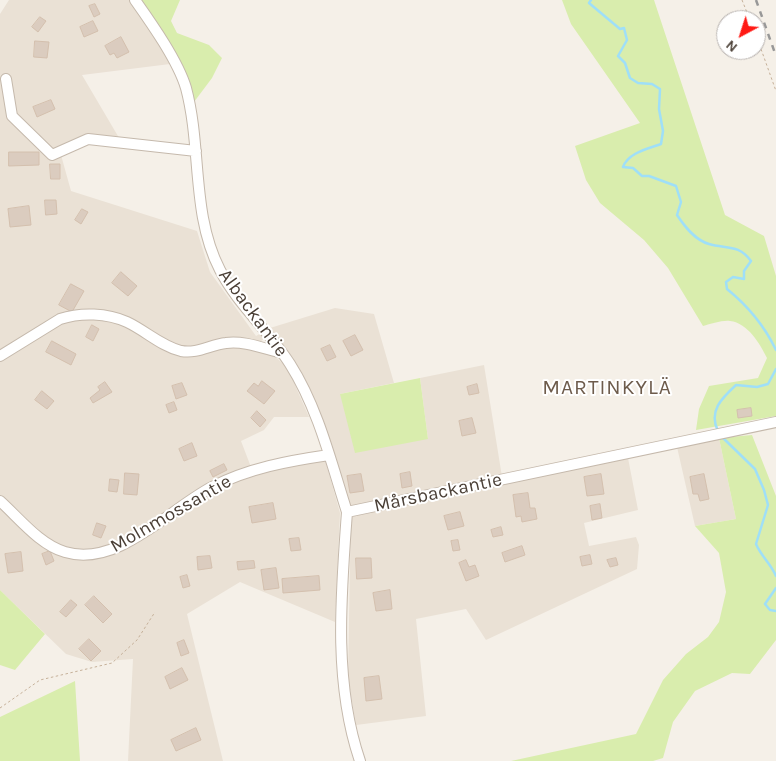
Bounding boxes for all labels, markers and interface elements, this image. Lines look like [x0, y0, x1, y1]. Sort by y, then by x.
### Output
north arrow [716, 10, 766, 60]
text: N [722, 36, 741, 56]
street label: Albackantie [214, 265, 292, 361]
district label: MARTINKYLÄ [541, 375, 673, 401]
street label: Mårsbackantie [372, 468, 504, 518]
street label: Molnmossantie [106, 470, 236, 558]

